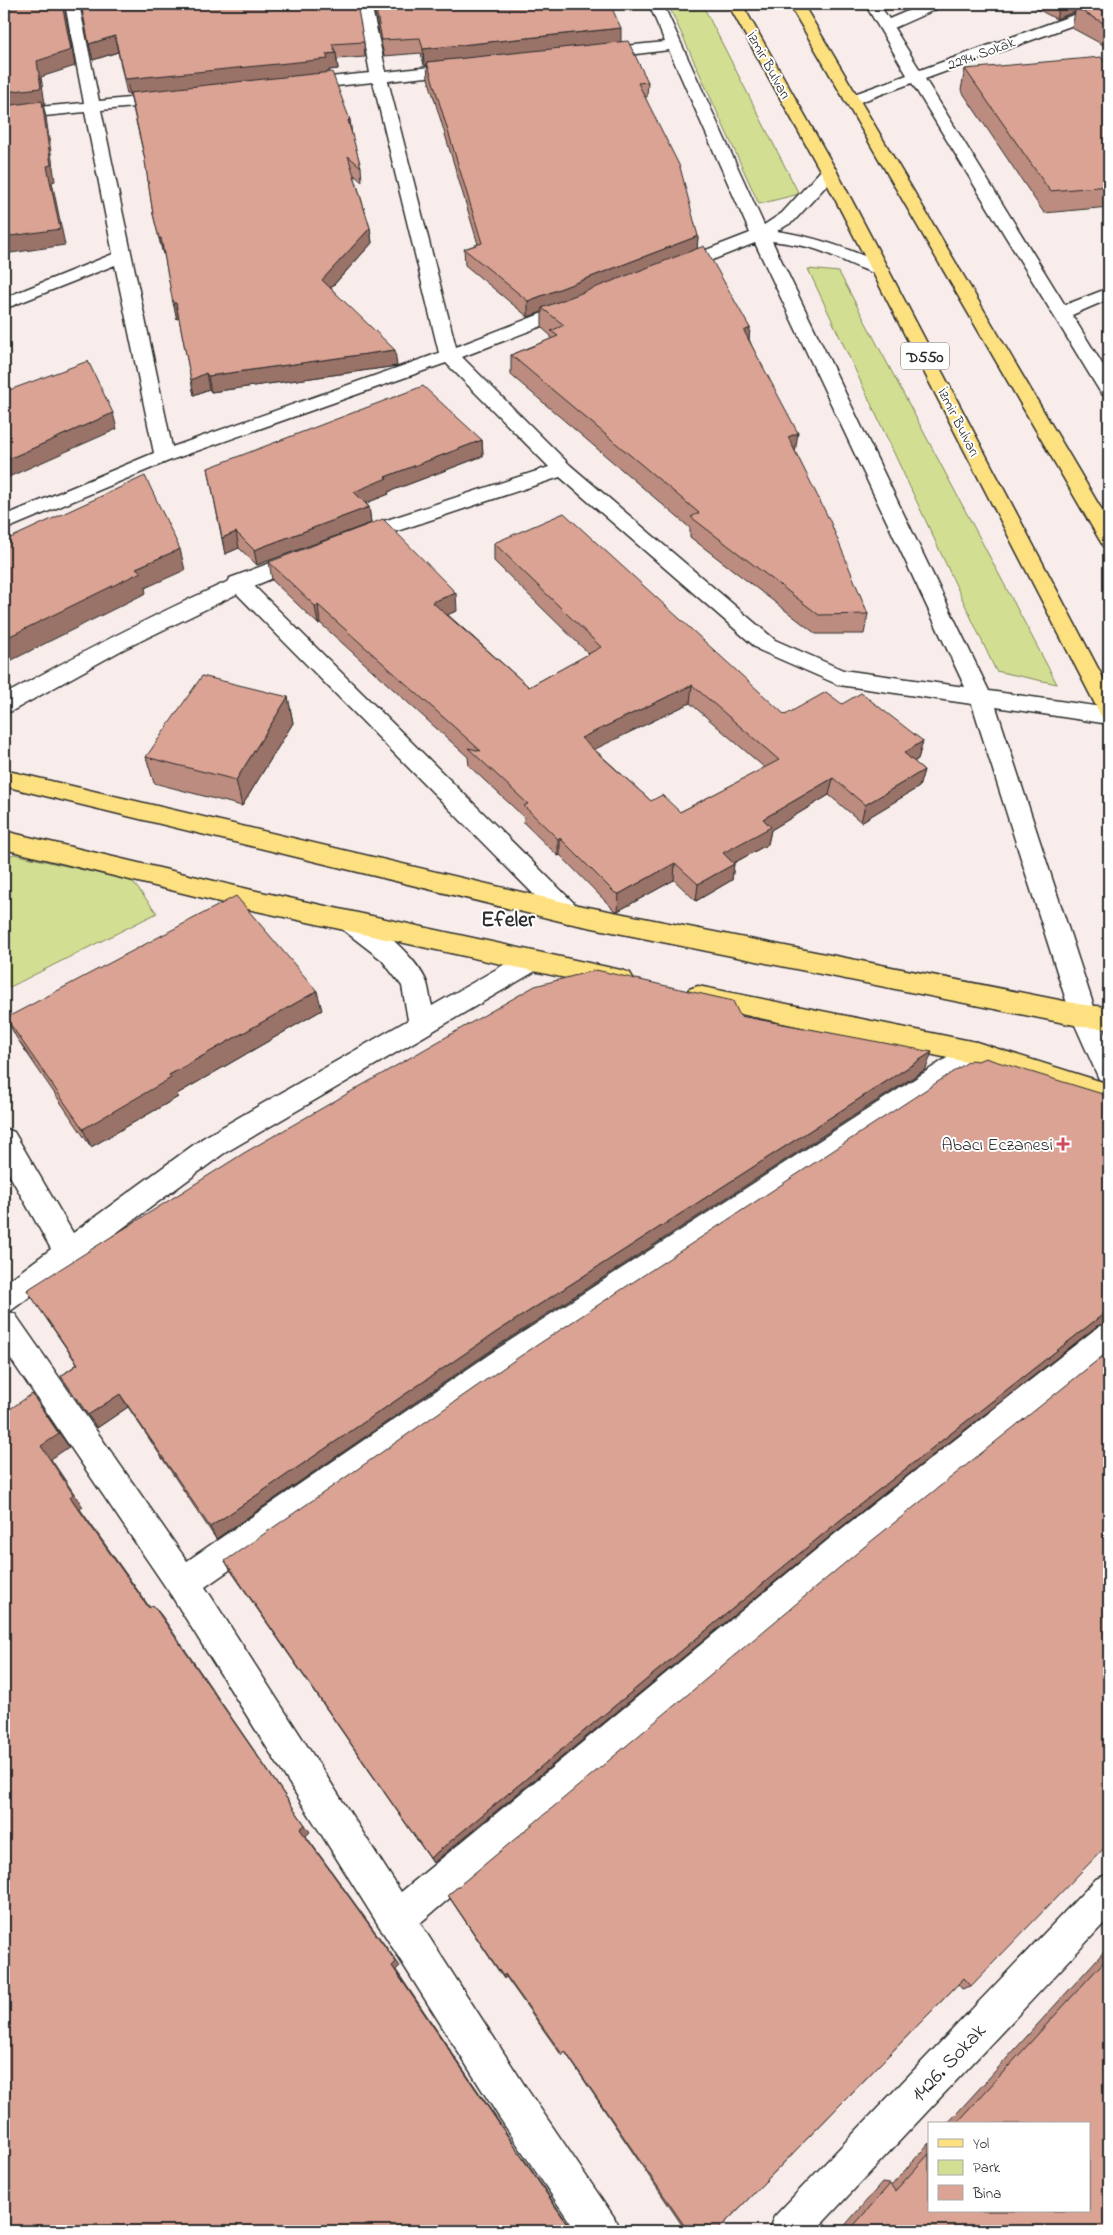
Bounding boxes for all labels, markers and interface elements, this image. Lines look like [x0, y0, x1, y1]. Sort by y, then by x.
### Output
street label: İzmir Bulvarı [740, 27, 796, 104]
street label: 2294. Sokak [944, 31, 1019, 76]
road number: D550 [901, 342, 949, 370]
street label: İzmir Bulvarı [931, 384, 985, 461]
district label: Efeler [481, 905, 536, 937]
place label: Abacı Eczanesi [941, 1133, 1053, 1159]
marker: Abacı Eczanesi [1057, 1138, 1069, 1150]
street label: 1426. Sokak [905, 2017, 994, 2109]
legend [928, 2122, 1090, 2212]
text: Yol [973, 2133, 989, 2155]
text: Park [973, 2157, 1001, 2179]
text: Bina [972, 2183, 1001, 2205]

